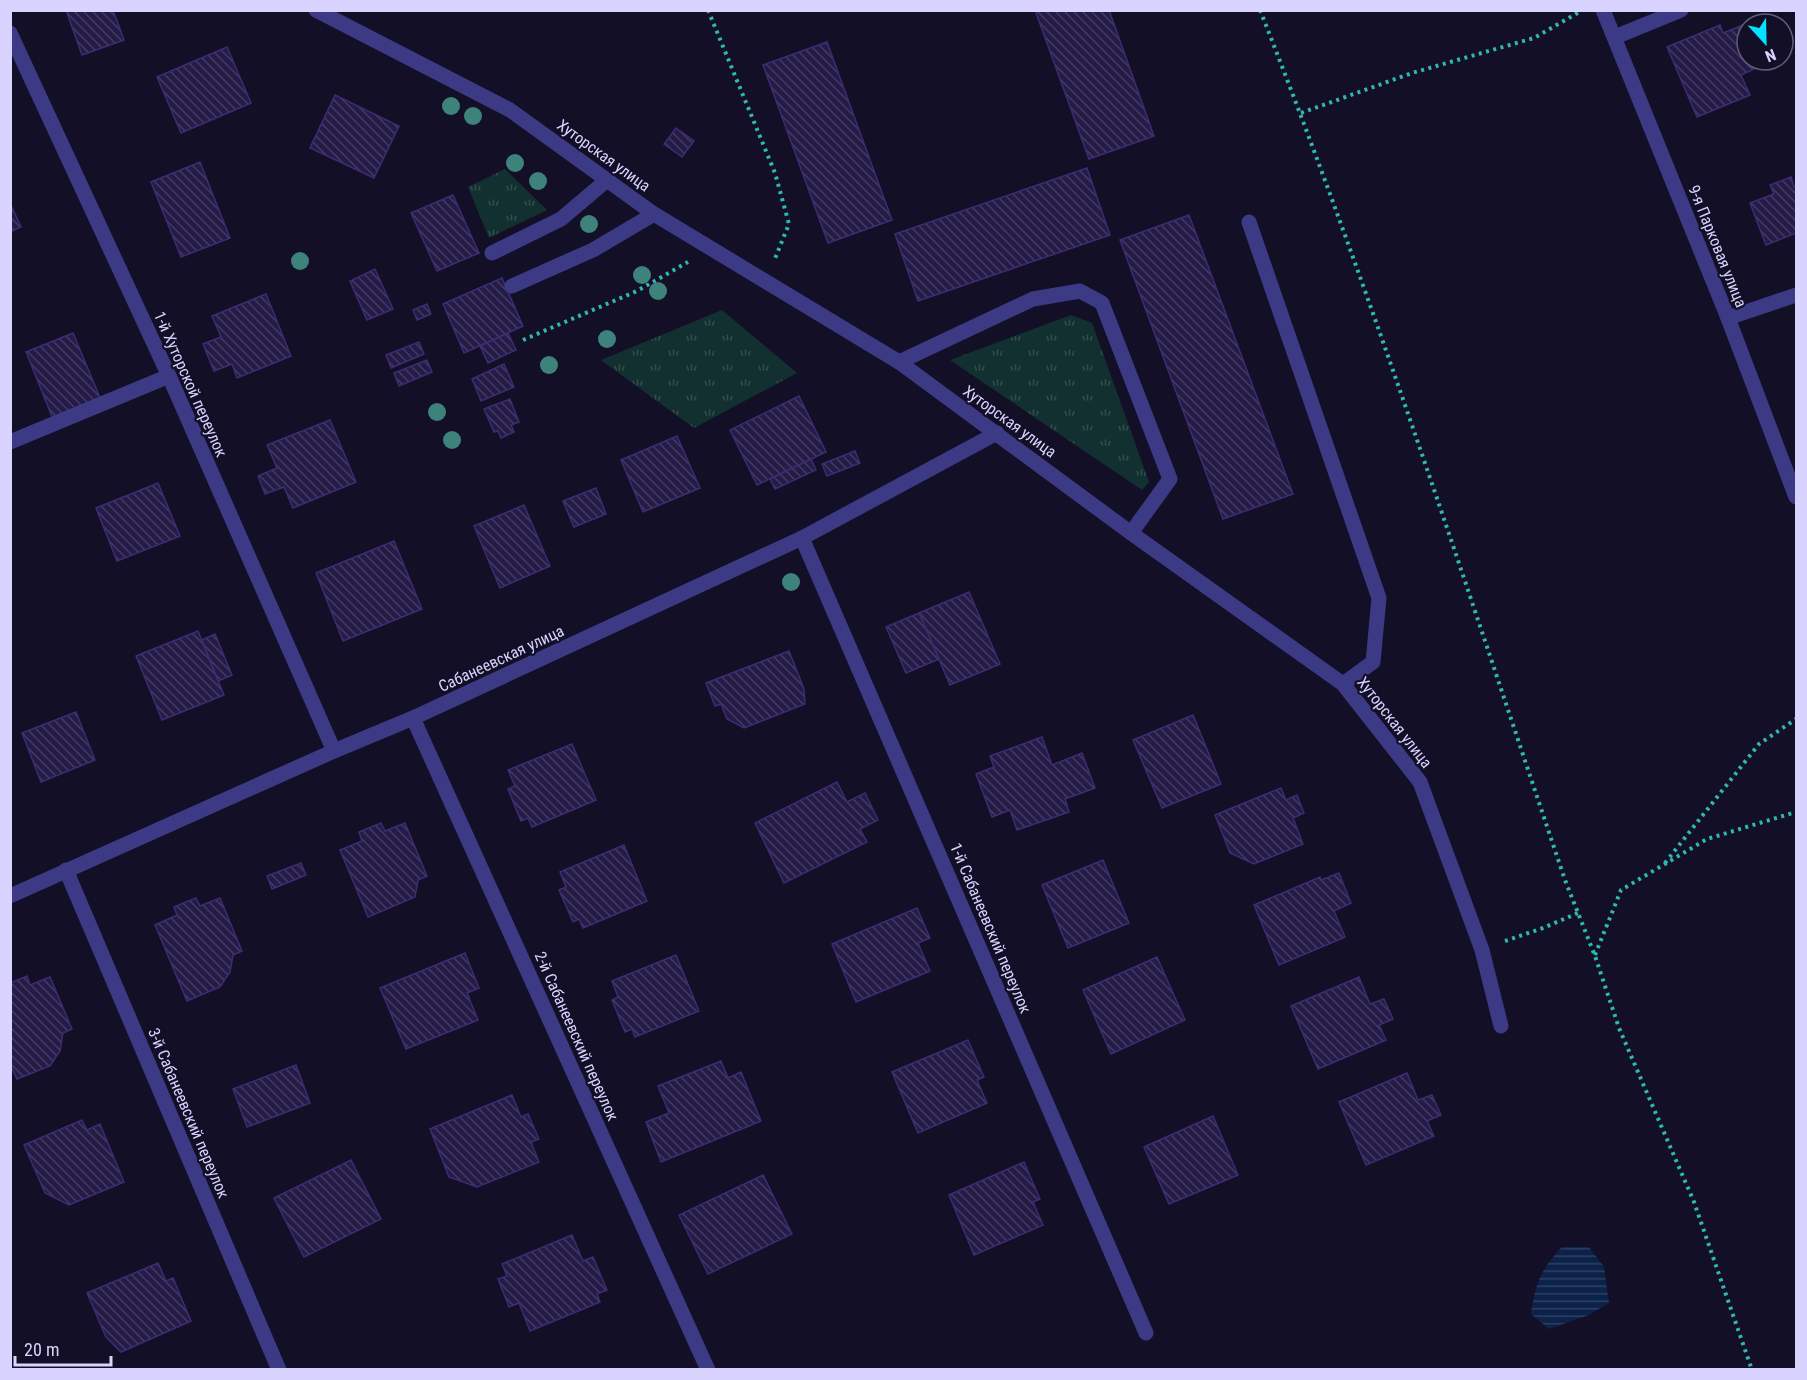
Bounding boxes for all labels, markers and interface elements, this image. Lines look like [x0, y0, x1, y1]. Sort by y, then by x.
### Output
north arrow [1735, 12, 1795, 72]
text: N [1762, 45, 1779, 66]
street label: Хуторская улица [553, 115, 654, 196]
street label: 9-я Парковая улица [1684, 182, 1751, 310]
street label: 1-й Хуторской переулок [150, 309, 231, 460]
street label: Хуторская улица [959, 381, 1060, 462]
street label: Сабанеевская улица [435, 621, 567, 696]
street label: Хуторская улица [1353, 673, 1436, 772]
street label: 1-й Сабанеевский переулок [946, 840, 1035, 1017]
street label: 2-й Сабанеевский переулок [531, 949, 623, 1124]
street label: 3-й Сабанеевский переулок [144, 1025, 233, 1202]
scale bar [15, 1329, 111, 1367]
text: 20 m [24, 1339, 59, 1360]

